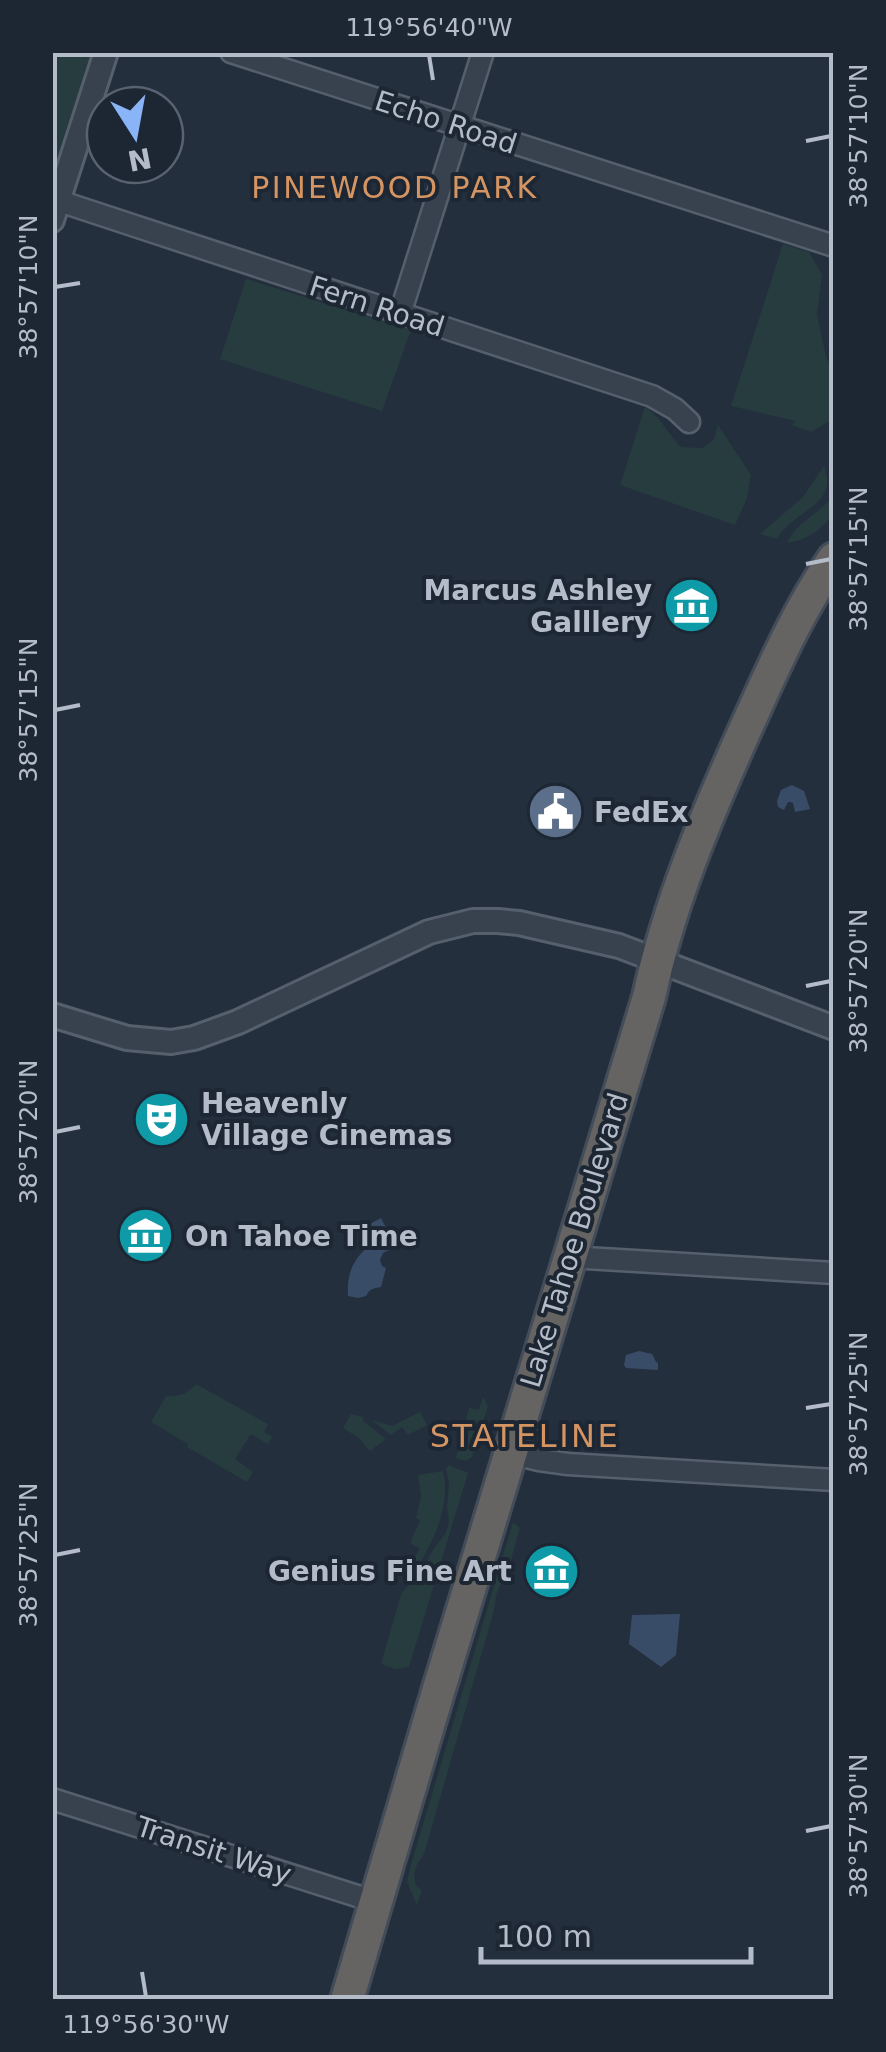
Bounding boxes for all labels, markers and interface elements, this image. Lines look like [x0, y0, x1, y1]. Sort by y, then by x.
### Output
text: 119°56'40"W [346, 13, 512, 42]
text: 38°57'10"N [844, 63, 873, 209]
street label: Echo Road [371, 84, 521, 161]
north arrow [85, 85, 185, 185]
text: N [125, 141, 154, 177]
district label: PINEWOOD PARK [251, 170, 539, 205]
text: 38°57'10"N [14, 214, 43, 360]
street label: Fern Road [305, 269, 448, 344]
text: 38°57'15"N [844, 486, 873, 632]
place label: Marcus Ashley Galllery [423, 574, 652, 639]
museum icon: Marcus Ashley Galllery [661, 576, 721, 636]
text: 38°57'15"N [14, 637, 43, 783]
public building icon: FedEx [525, 782, 585, 842]
place label: FedEx [594, 796, 688, 829]
text: 38°57'20"N [844, 908, 873, 1054]
text: 38°57'20"N [14, 1059, 43, 1205]
place label: Heavenly Village Cinemas [201, 1087, 452, 1152]
theatre icon: Heavenly Village Cinemas [132, 1089, 192, 1149]
street label: Lake Tahoe Boulevard [514, 1089, 635, 1391]
museum icon: On Tahoe Time [116, 1206, 176, 1266]
place label: On Tahoe Time [185, 1220, 418, 1253]
text: 38°57'25"N [844, 1331, 873, 1477]
district label: STATELINE [430, 1417, 620, 1455]
text: 38°57'25"N [14, 1482, 43, 1628]
museum icon: Genius Fine Art [521, 1541, 581, 1601]
place label: Genius Fine Art [268, 1555, 512, 1588]
text: 38°57'30"N [844, 1753, 873, 1899]
street label: Transit Way [131, 1810, 296, 1891]
scale bar [481, 1902, 751, 1964]
text: 100 m [496, 1919, 592, 1954]
text: 119°56'30"W [63, 2010, 229, 2039]

